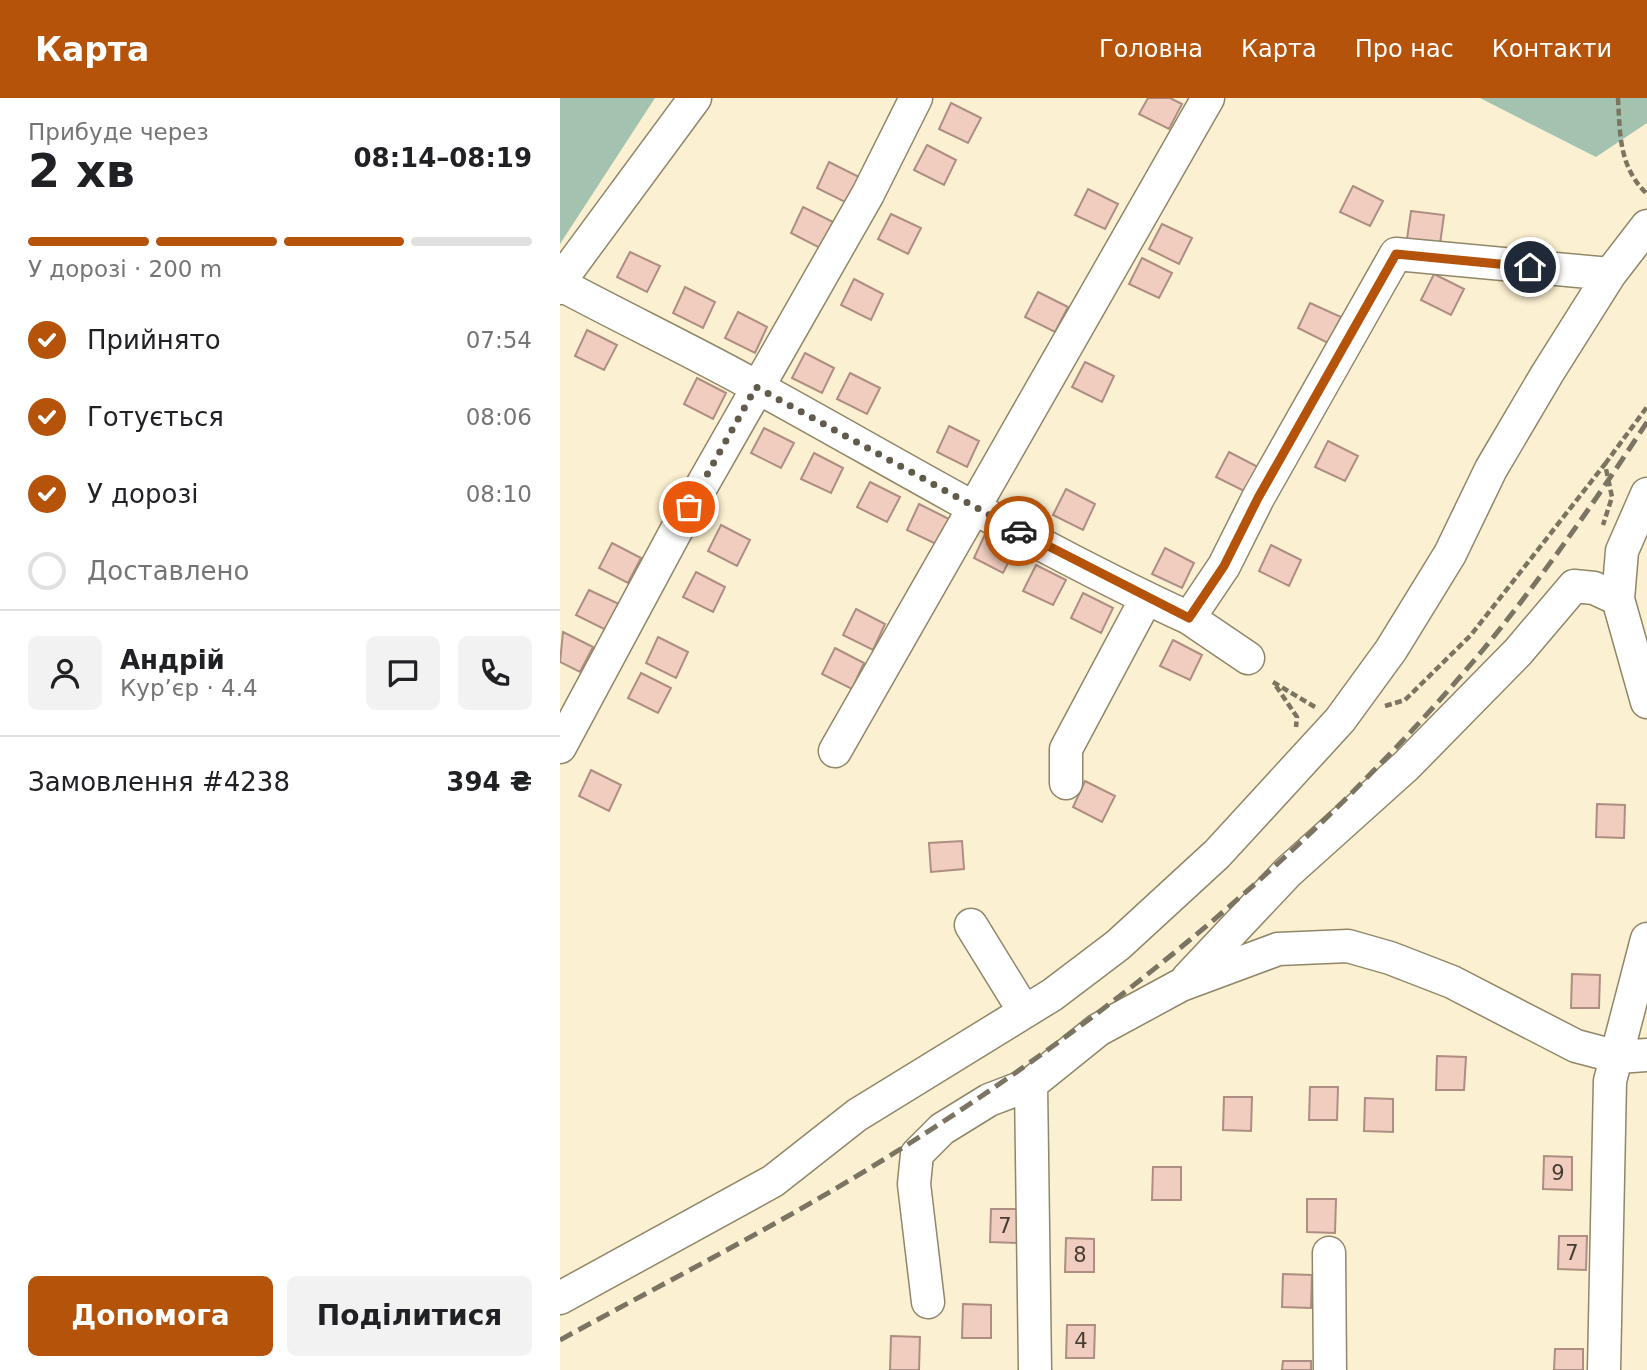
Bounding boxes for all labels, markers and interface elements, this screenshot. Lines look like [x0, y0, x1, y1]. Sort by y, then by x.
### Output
text: Карта [35, 30, 149, 69]
text: Головна [1099, 35, 1203, 63]
text: Карта [1241, 35, 1317, 63]
text: Про нас [1355, 35, 1454, 63]
text: Контакти [1492, 35, 1612, 63]
text: Прибуде через [28, 119, 209, 145]
text: 08:14–08:19 [353, 143, 532, 173]
text: 2 хв [28, 144, 135, 198]
pin [1500, 237, 1560, 297]
icon: home [1511, 248, 1549, 286]
text: У дорозі · 200 m [28, 256, 222, 282]
icon: check [28, 321, 66, 359]
text: Прийнято [87, 325, 221, 355]
text: 07:54 [466, 327, 532, 353]
icon: check [28, 398, 66, 436]
text: Готується [87, 402, 224, 432]
text: 08:06 [466, 404, 532, 430]
icon: check [28, 475, 66, 513]
pin [659, 477, 719, 537]
text: У дорозі [87, 479, 198, 509]
text: 08:10 [466, 481, 532, 507]
icon: bag [670, 488, 708, 526]
courier [984, 496, 1054, 566]
icon: car [1000, 512, 1038, 550]
text: Доставлено [87, 556, 249, 586]
button: person [28, 636, 102, 710]
button: chat [366, 636, 440, 710]
button: phone [458, 636, 532, 710]
text: Андрій [120, 645, 225, 675]
text: Кур’єр · 4.4 [120, 675, 258, 701]
text: Замовлення #4238 [28, 767, 290, 797]
text: 394 ₴ [446, 767, 532, 797]
house number: 9 [1551, 1161, 1565, 1185]
house number: 7 [998, 1214, 1012, 1238]
house number: 7 [1565, 1241, 1579, 1265]
house number: 8 [1073, 1243, 1087, 1267]
button: Допомога [28, 1276, 273, 1356]
button: Поділитися [287, 1276, 532, 1356]
house number: 4 [1074, 1329, 1088, 1353]

